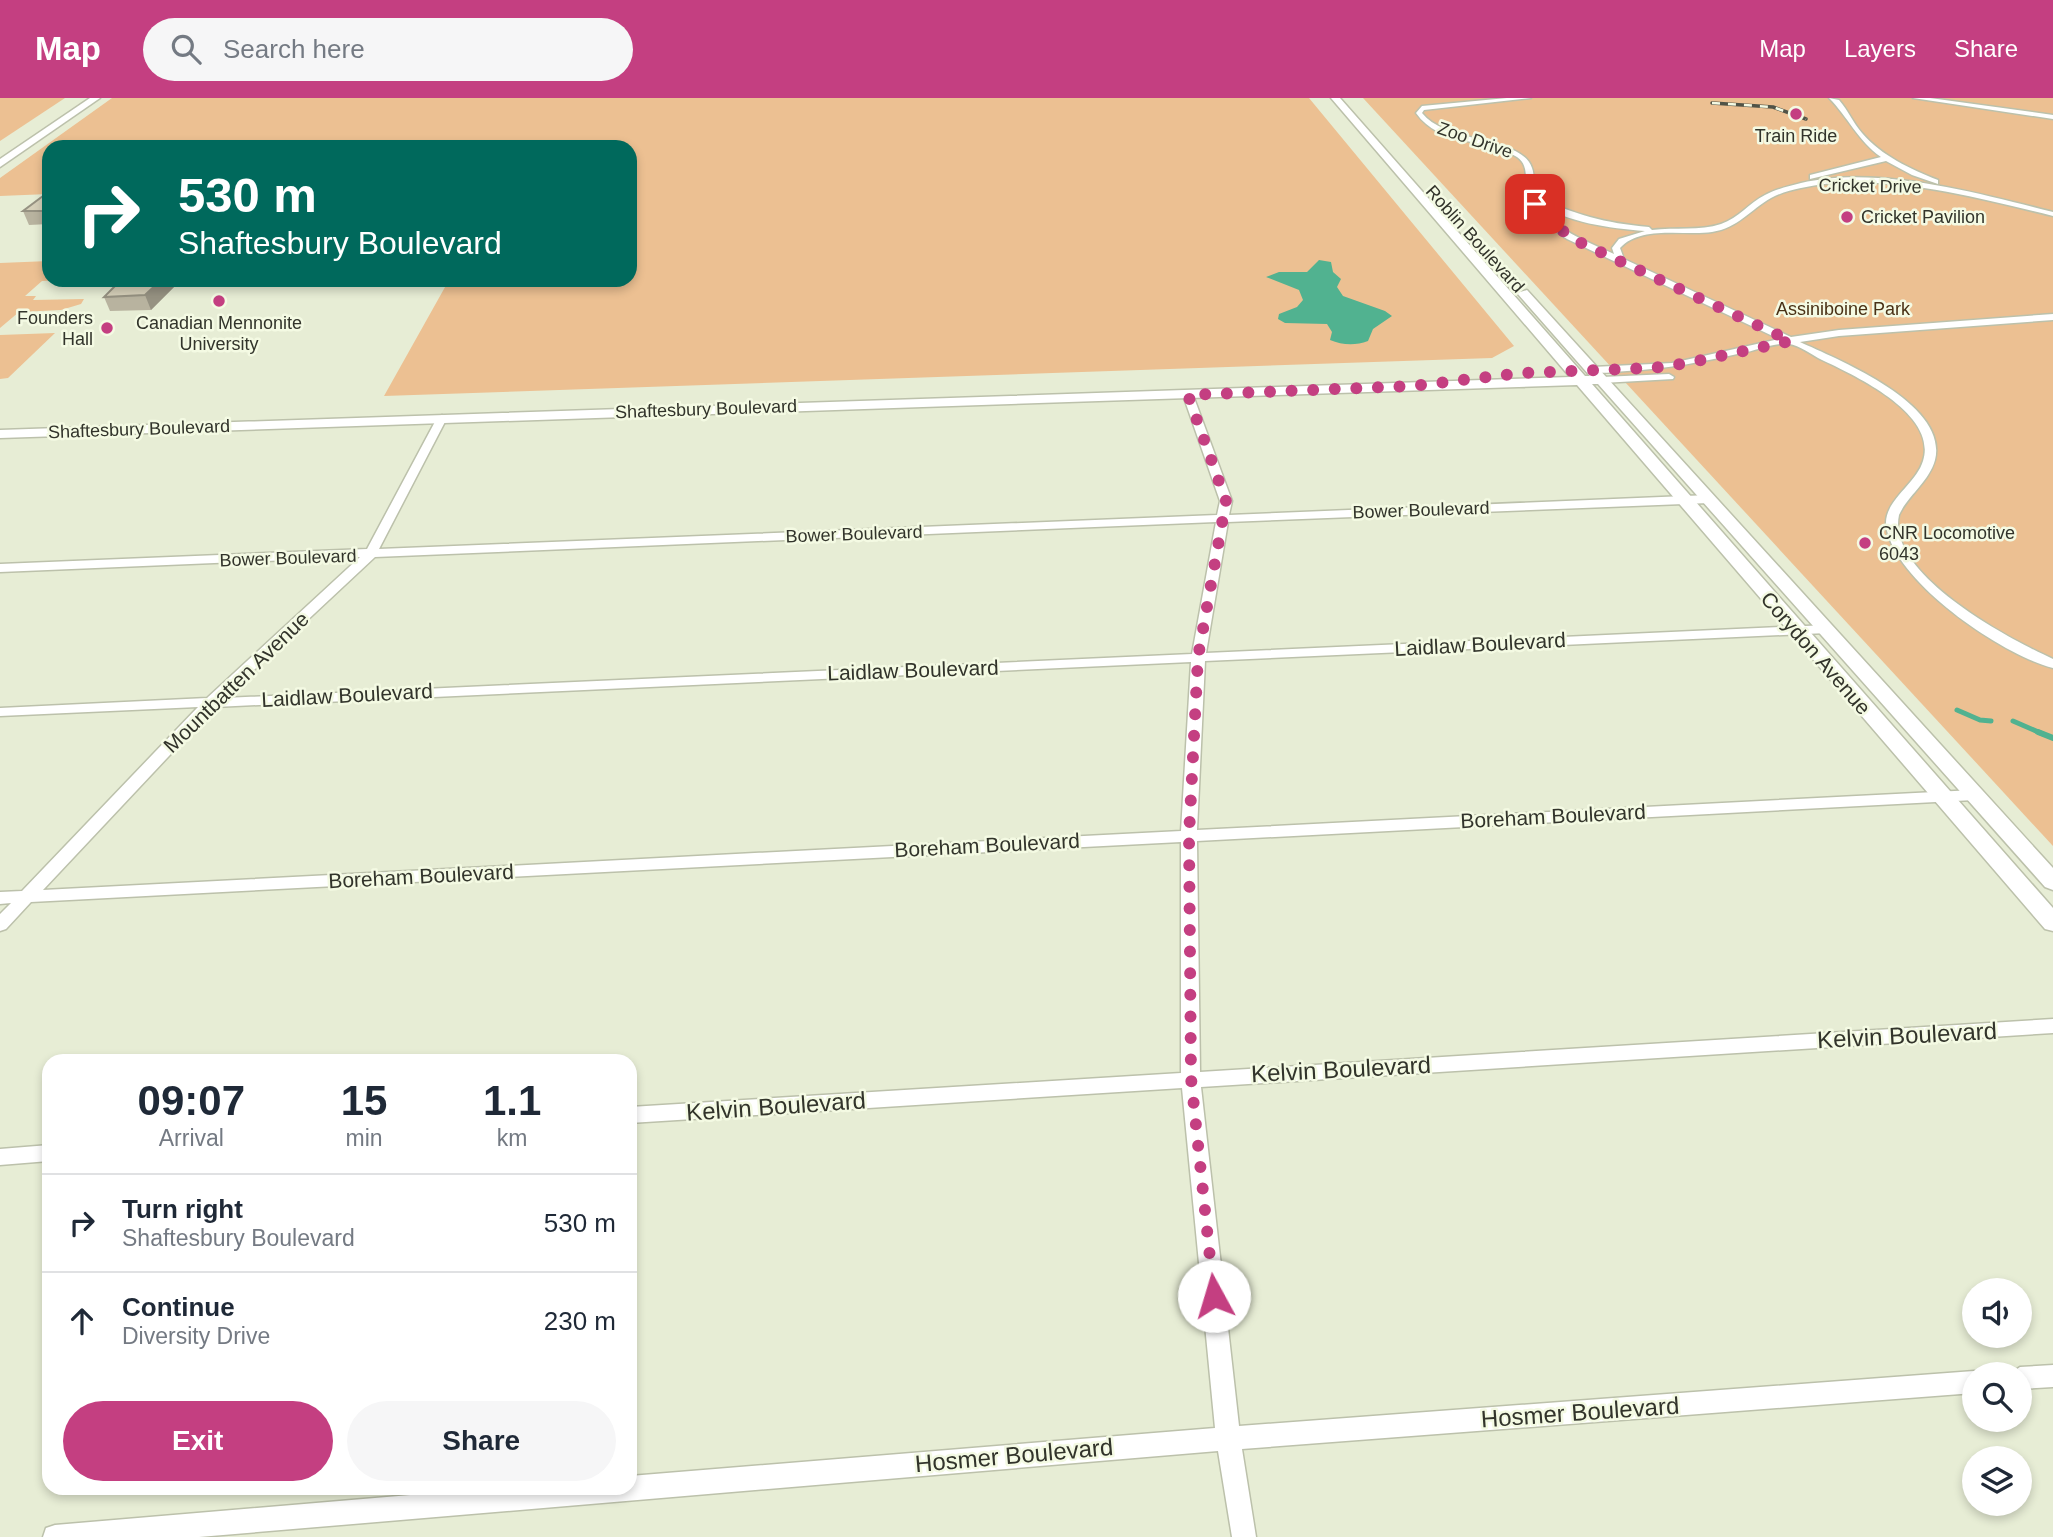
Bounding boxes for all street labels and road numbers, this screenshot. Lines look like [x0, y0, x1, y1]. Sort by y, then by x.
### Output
street label: Zoo Drive [1435, 118, 1515, 162]
street label: Cricket Drive [1818, 175, 1922, 197]
street label: Roblin Boulevard [1422, 181, 1528, 297]
street label: Shaftesbury Boulevard [615, 396, 797, 422]
street label: Shaftesbury Boulevard [48, 416, 230, 442]
street label: Bower Boulevard [1352, 498, 1490, 522]
street label: Bower Boulevard [785, 522, 923, 546]
street label: Bower Boulevard [219, 546, 357, 570]
street label: Corydon Avenue [1757, 587, 1875, 719]
street label: Mountbatten Avenue [159, 607, 313, 757]
street label: Laidlaw Boulevard [1394, 628, 1566, 660]
street label: Laidlaw Boulevard [827, 656, 999, 684]
street label: Laidlaw Boulevard [261, 679, 433, 711]
street label: Boreham Boulevard [1460, 800, 1646, 832]
street label: Boreham Boulevard [894, 829, 1080, 861]
street label: Boreham Boulevard [328, 860, 514, 892]
street label: Kelvin Boulevard [1816, 1017, 1998, 1053]
street label: Kelvin Boulevard [1250, 1051, 1432, 1087]
street label: Kelvin Boulevard [685, 1086, 867, 1126]
street label: Hosmer Boulevard [1480, 1392, 1680, 1432]
street label: Hosmer Boulevard [914, 1433, 1114, 1477]

